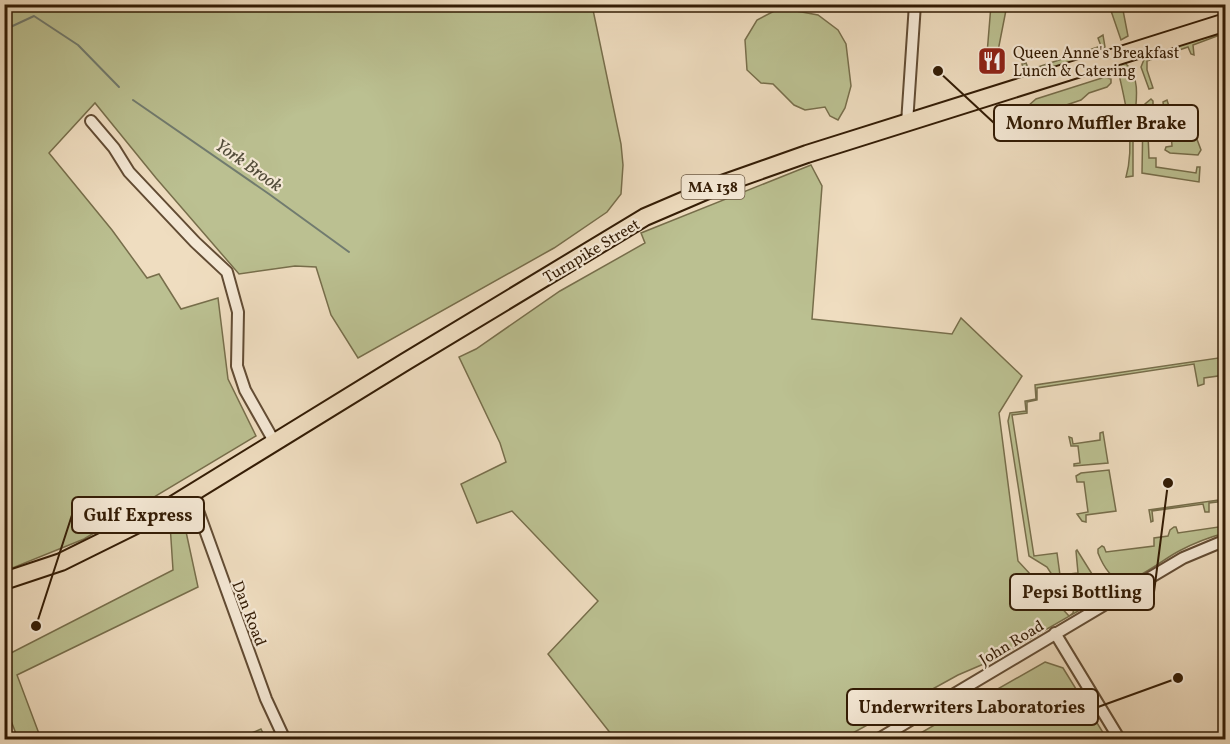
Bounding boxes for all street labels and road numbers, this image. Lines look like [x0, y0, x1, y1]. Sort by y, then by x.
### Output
road number: MA 138 [682, 175, 744, 199]
street label: Turnpike Street [540, 214, 645, 289]
street label: Dan Road [226, 578, 271, 650]
street label: John Road [975, 616, 1049, 672]

